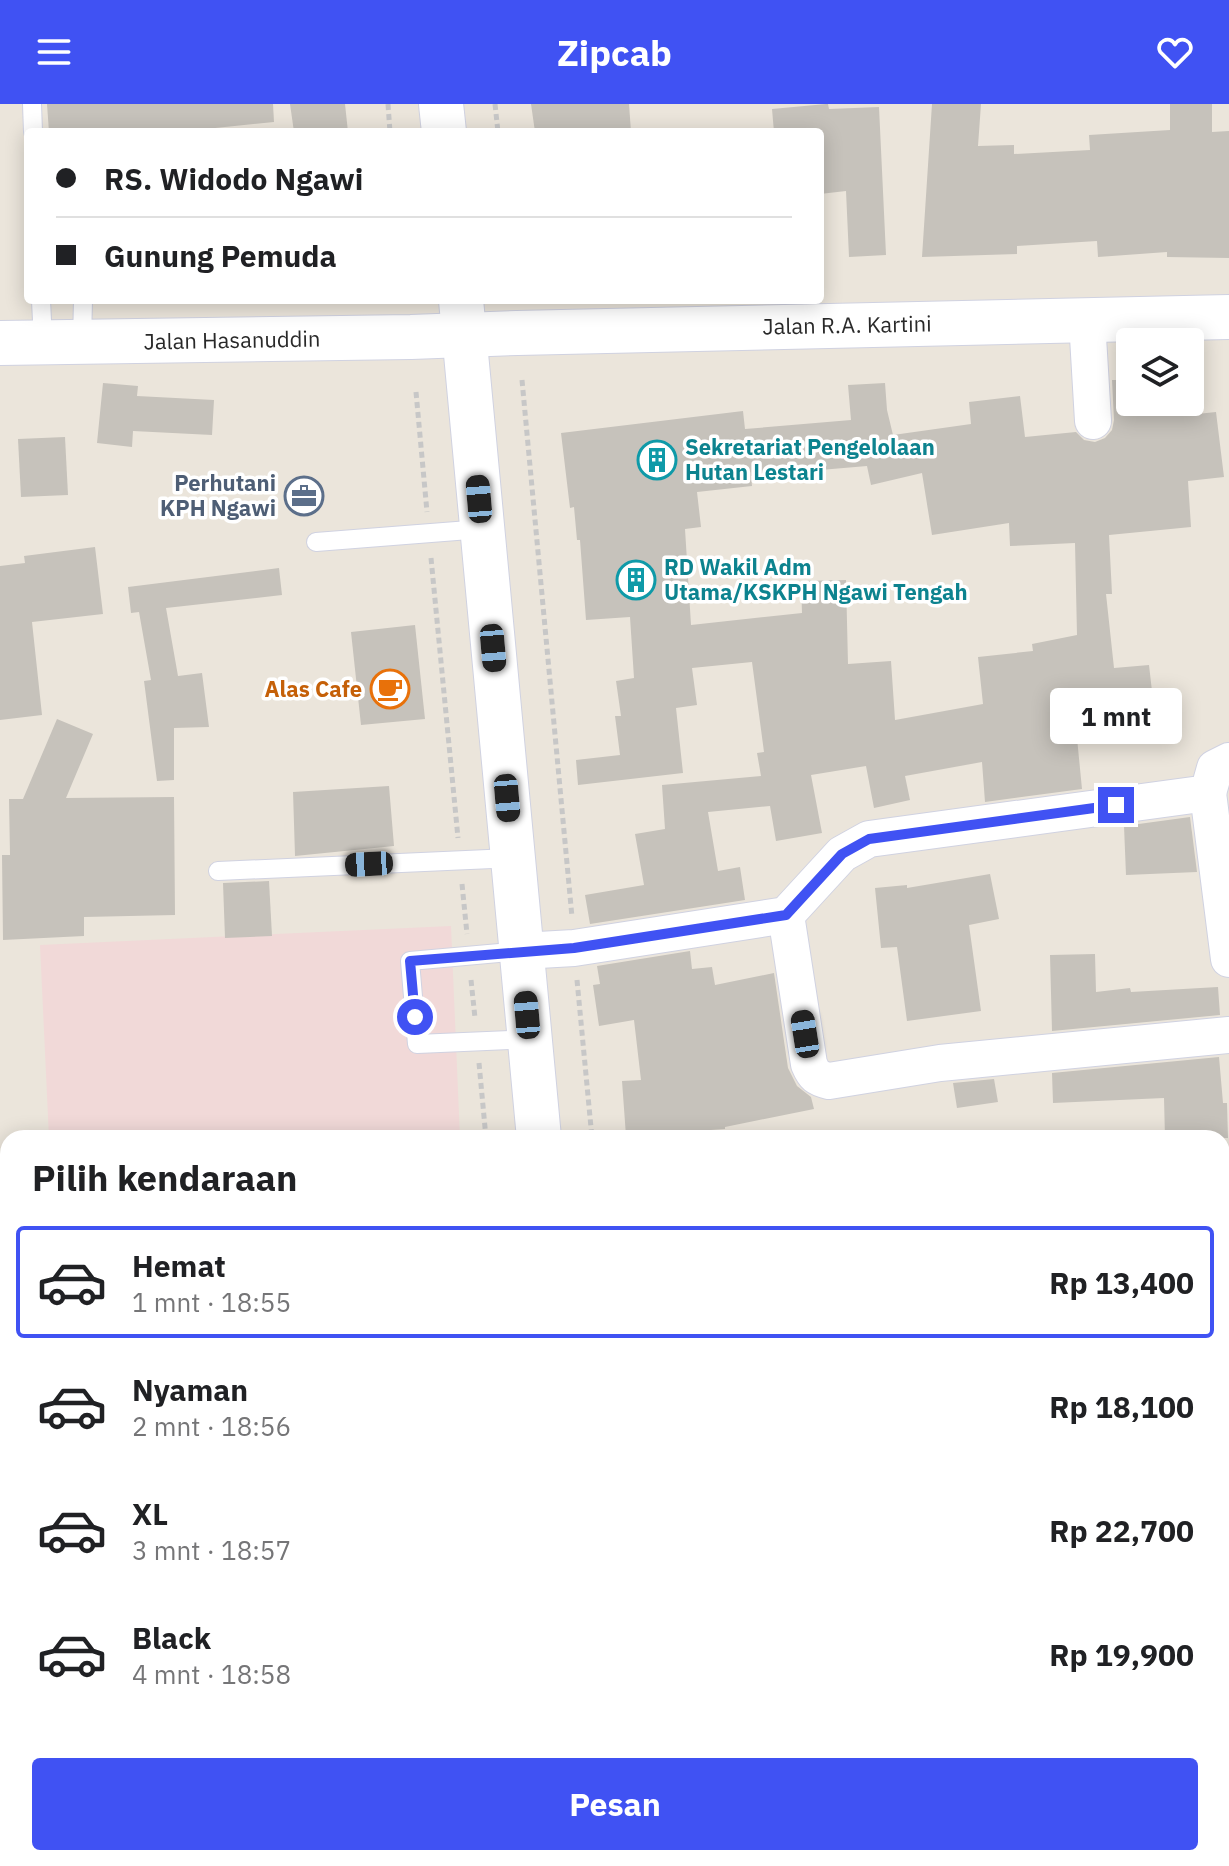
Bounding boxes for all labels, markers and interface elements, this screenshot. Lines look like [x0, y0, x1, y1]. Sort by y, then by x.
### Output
text: Zipcab [557, 29, 672, 76]
icon: menu [32, 30, 76, 74]
icon: heart [1153, 30, 1197, 74]
text: RS. Widodo Ngawi [104, 159, 363, 198]
text: Gunung Pemuda [104, 236, 337, 275]
street label: Jalan R.A. Kartini [762, 309, 932, 340]
street label: Jalan Hasanuddin [143, 323, 321, 356]
map controls [1116, 328, 1204, 416]
button: layers [1116, 328, 1204, 416]
place label: Sekretariat Pengelolaan Hutan Lestari [685, 432, 935, 486]
building icon: Sekretariat Pengelolaan Hutan Lestari [636, 439, 678, 481]
place label: Perhutani KPH Ngawi [160, 468, 276, 522]
car [465, 474, 493, 524]
office icon: Perhutani KPH Ngawi [283, 475, 325, 517]
place label: RD Wakil Adm Utama/KSKPH Ngawi Tengah [664, 552, 968, 606]
building icon: RD Wakil Adm Utama/KSKPH Ngawi Tengah [615, 559, 657, 601]
car [479, 623, 507, 673]
cafe icon: Alas Cafe [369, 668, 411, 710]
place label: Alas Cafe [264, 674, 362, 703]
callout: 1 mnt [1050, 689, 1182, 745]
text: 1 mnt [1081, 699, 1151, 733]
car [493, 773, 521, 823]
route end [1098, 787, 1134, 823]
car [344, 851, 394, 877]
car [513, 990, 541, 1040]
route start [397, 999, 433, 1035]
car [789, 1008, 821, 1060]
text: Pilih kendaraan [32, 1154, 297, 1201]
icon: car [36, 1246, 108, 1318]
text: Hemat [132, 1246, 226, 1285]
text: Rp 13,400 [1049, 1263, 1194, 1302]
text: 1 mnt · 18:55 [132, 1285, 291, 1319]
icon: car [36, 1370, 108, 1442]
text: Nyaman [132, 1370, 248, 1409]
text: Rp 18,100 [1049, 1387, 1194, 1426]
text: 2 mnt · 18:56 [132, 1409, 291, 1443]
icon: car [36, 1494, 108, 1566]
text: XL [132, 1494, 168, 1533]
text: Rp 22,700 [1049, 1511, 1194, 1550]
text: 3 mnt · 18:57 [132, 1533, 291, 1567]
icon: car [36, 1618, 108, 1690]
text: Black [132, 1618, 211, 1657]
text: Rp 19,900 [1049, 1635, 1194, 1674]
text: 4 mnt · 18:58 [132, 1657, 291, 1691]
button: Pesan [32, 1758, 1198, 1850]

